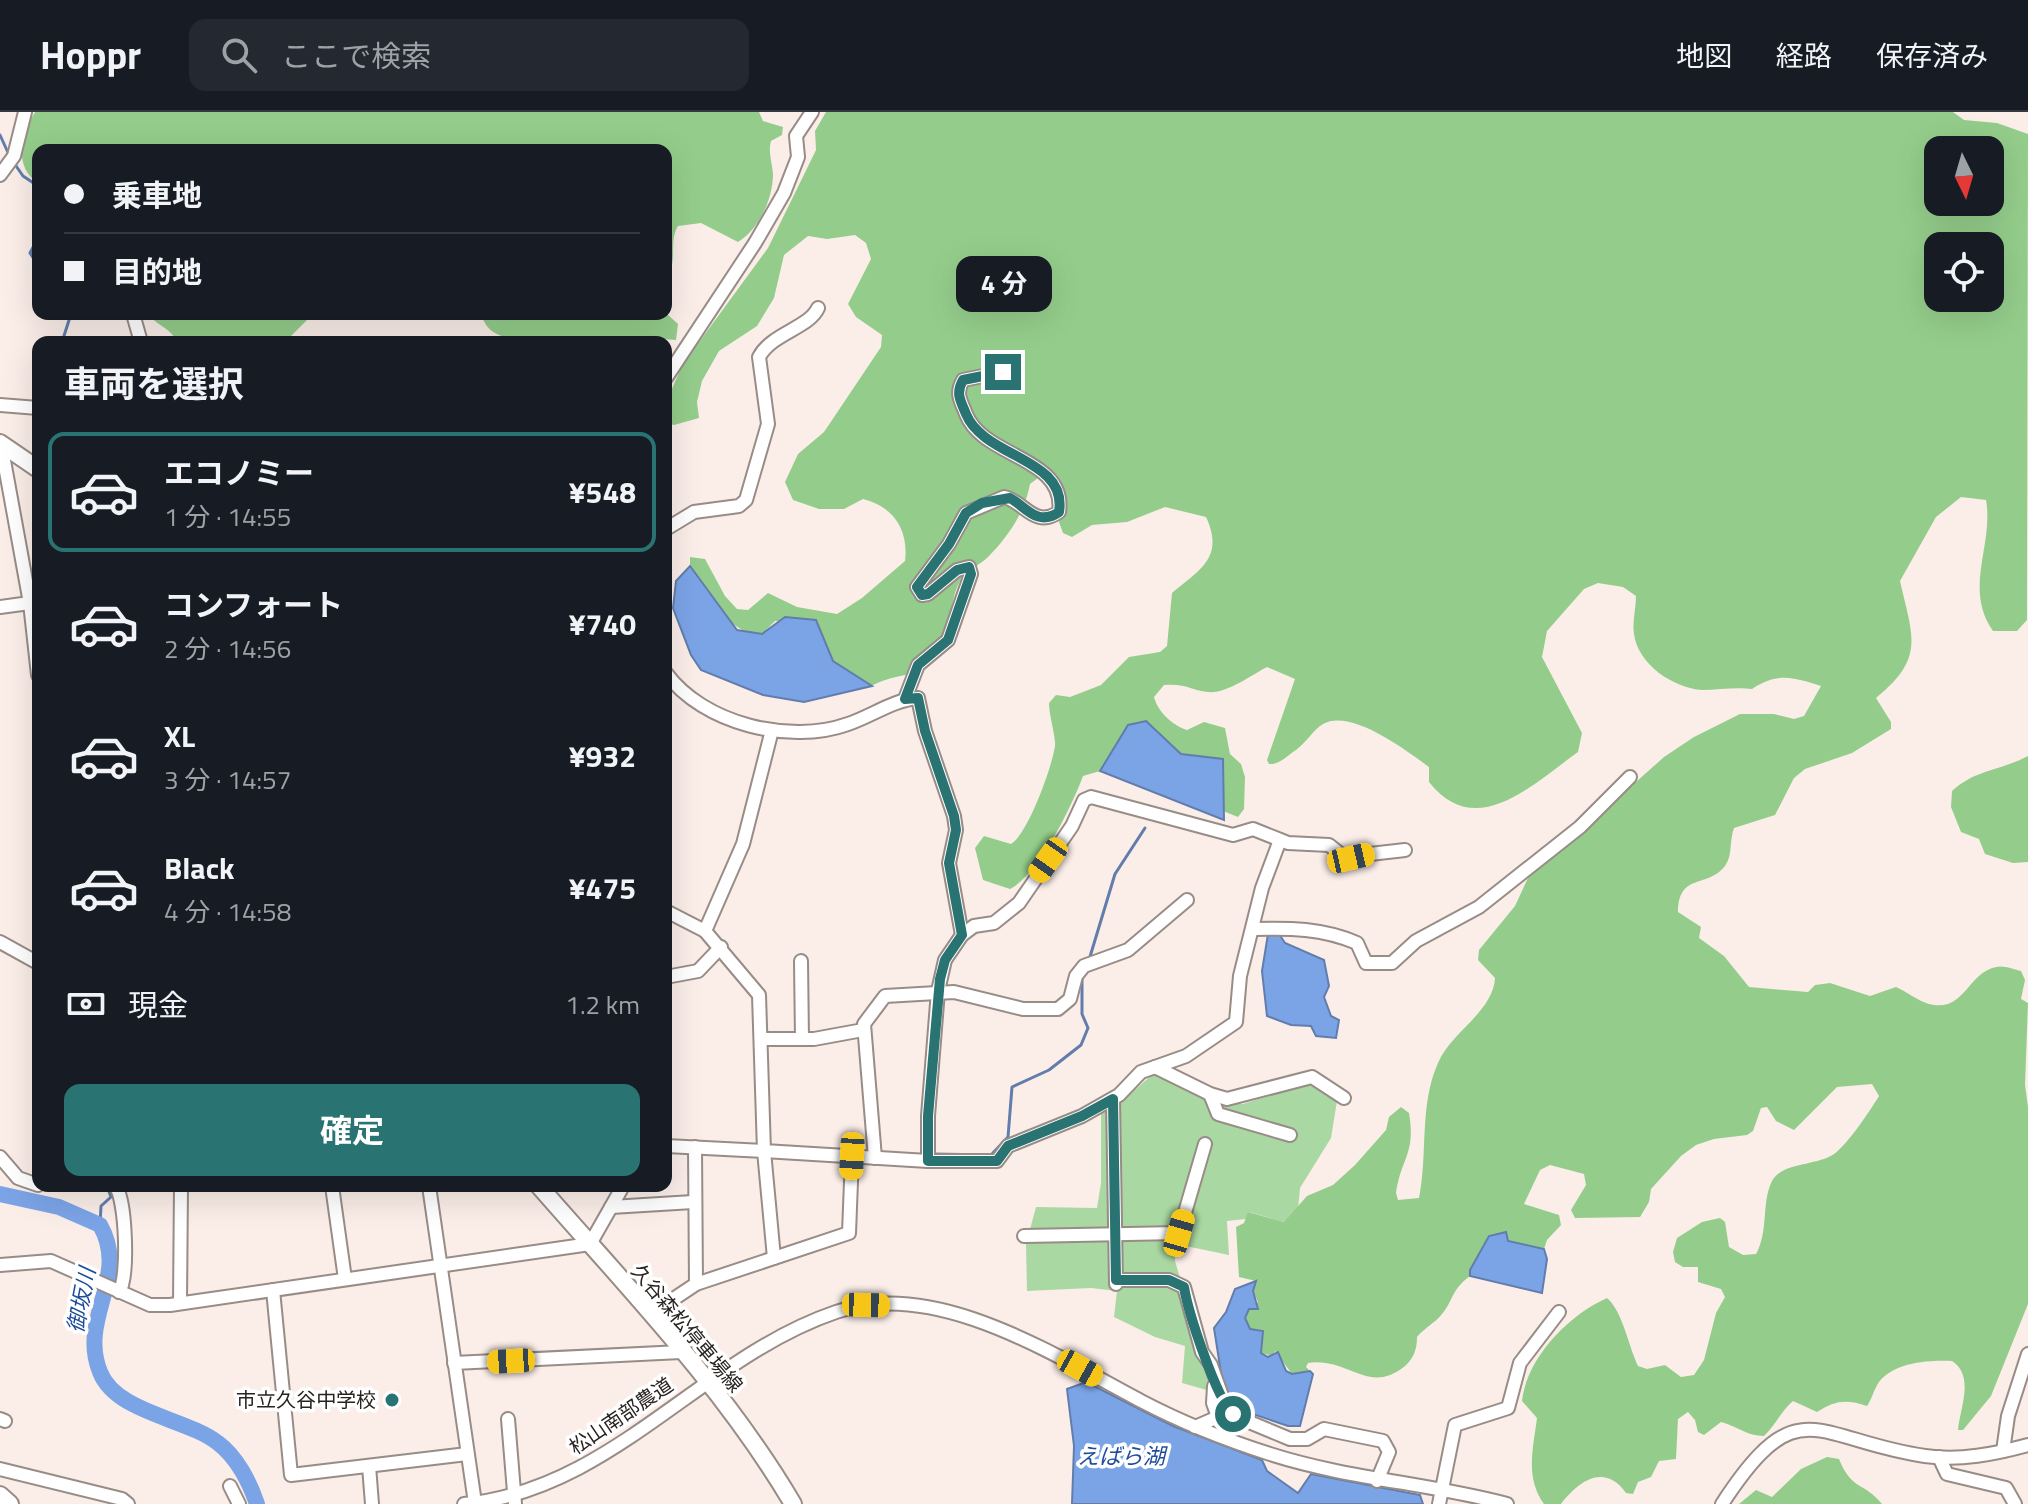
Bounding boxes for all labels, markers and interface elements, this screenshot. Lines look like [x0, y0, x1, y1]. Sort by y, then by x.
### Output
search box [189, 19, 749, 91]
text: Hoppr [40, 26, 141, 84]
icon: search [217, 33, 261, 77]
text: ここで検索 [281, 33, 431, 79]
text: 地図 [1676, 34, 1732, 77]
text: 経路 [1776, 34, 1832, 77]
text: 保存済み [1876, 34, 1988, 77]
north arrow [1924, 136, 2004, 216]
map controls [1924, 136, 2004, 312]
text: 乗車地 [112, 172, 202, 218]
button: locate [1924, 232, 2004, 312]
text: 目的地 [112, 249, 202, 295]
callout: 4 分 [955, 256, 1051, 312]
text: 4 分 [981, 264, 1027, 303]
route end [985, 354, 1021, 390]
text: 車両を選択 [64, 356, 244, 411]
text: エコノミー [164, 450, 314, 496]
icon: car [68, 456, 140, 528]
text: ¥548 [569, 469, 636, 515]
text: 1 分 · 14:55 [164, 497, 291, 536]
text: コンフォート [164, 582, 343, 628]
icon: car [68, 588, 140, 660]
text: ¥740 [569, 601, 636, 647]
text: 2 分 · 14:56 [164, 629, 291, 668]
text: XL [164, 713, 195, 759]
icon: car [68, 720, 140, 792]
text: ¥932 [569, 733, 636, 779]
text: 3 分 · 14:57 [164, 760, 291, 799]
car [1024, 833, 1072, 887]
car [1325, 841, 1377, 875]
text: Black [164, 845, 235, 891]
icon: car [68, 852, 140, 924]
text: ¥475 [569, 865, 636, 911]
text: 4 分 · 14:58 [164, 892, 291, 931]
icon: cash [64, 982, 108, 1026]
text: 現金 [128, 982, 188, 1028]
text: 1.2 km [565, 985, 640, 1024]
button: 確定 [64, 1084, 640, 1176]
car [839, 1131, 865, 1181]
car [1161, 1207, 1197, 1259]
street label: 久谷森松停車場線 [624, 1256, 751, 1399]
water label: 御坂川 [58, 1262, 104, 1336]
car [842, 1293, 890, 1317]
car [1053, 1346, 1107, 1390]
car [486, 1348, 536, 1374]
street label: 松山南部農道 [562, 1369, 679, 1462]
place label: 市立久谷中学校 [236, 1384, 376, 1415]
marker: 市立久谷中学校 [383, 1391, 401, 1409]
route start [1215, 1396, 1251, 1432]
water label: えばら湖 [1077, 1439, 1168, 1473]

